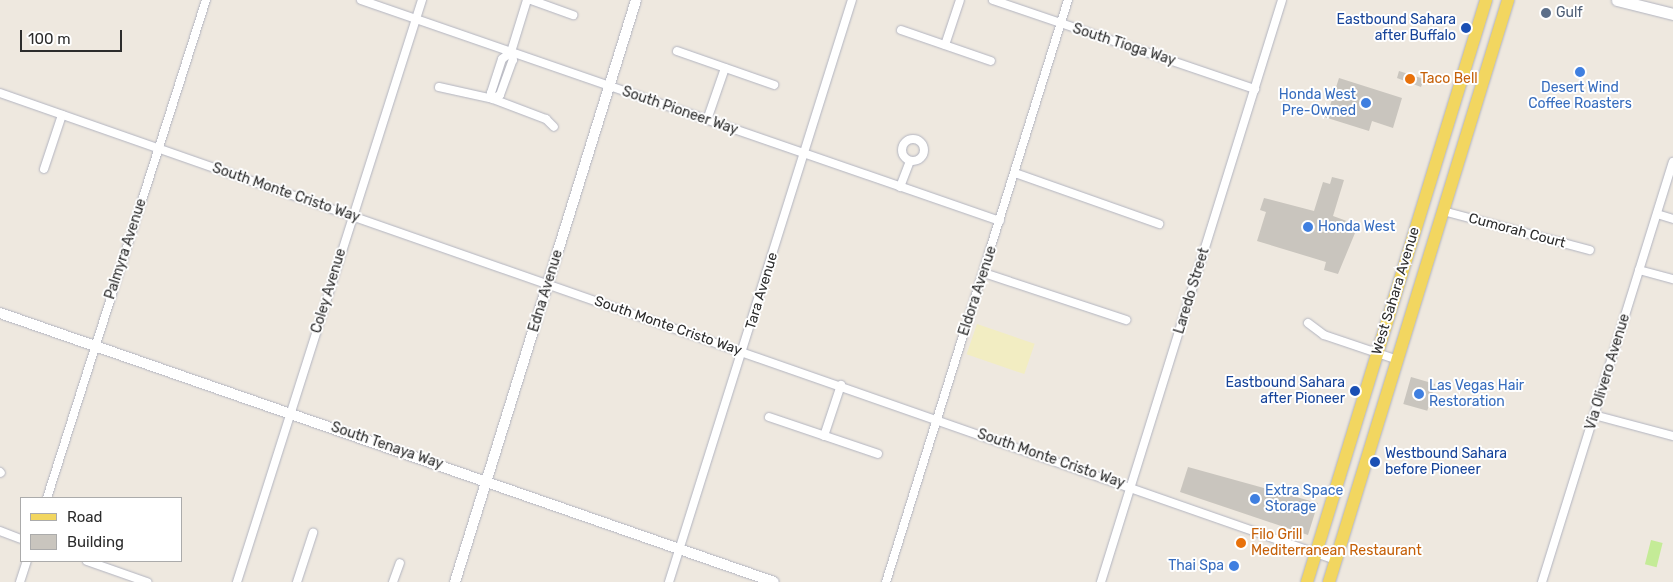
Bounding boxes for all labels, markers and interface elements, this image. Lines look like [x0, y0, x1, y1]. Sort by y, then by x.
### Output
place label: Gulf [1556, 5, 1583, 21]
marker: Gulf [1540, 7, 1552, 19]
place label: Eastbound Sahara after Buffalo [1337, 12, 1456, 44]
scale bar [22, 20, 125, 52]
street label: South Tioga Way [1070, 20, 1178, 70]
marker: Eastbound Sahara after Buffalo [1460, 22, 1472, 34]
text: 100 m [28, 30, 70, 48]
marker: Desert Wind Coffee Roasters [1574, 66, 1586, 78]
place label: Taco Bell [1420, 71, 1478, 87]
marker: Taco Bell [1404, 73, 1416, 85]
place label: Desert Wind Coffee Roasters [1528, 80, 1632, 112]
street label: South Pioneer Way [620, 83, 740, 139]
place label: Honda West Pre-Owned [1279, 87, 1356, 120]
marker: Honda West Pre-Owned [1360, 97, 1372, 109]
street label: South Monte Cristo Way [210, 160, 362, 226]
street label: Palmyra Avenue [102, 196, 150, 302]
street label: Cumorah Court [1467, 210, 1567, 252]
place label: Honda West [1318, 219, 1395, 235]
marker: Honda West [1302, 221, 1314, 233]
street label: West Sahara Avenue [1369, 225, 1423, 357]
street label: Eldora Avenue [956, 244, 1000, 338]
street label: Coley Avenue [308, 246, 350, 336]
street label: Laredo Street [1171, 246, 1213, 336]
street label: Edna Avenue [525, 248, 567, 334]
street label: Tara Avenue [742, 250, 782, 332]
street label: South Monte Cristo Way [592, 293, 744, 359]
street label: Via Olivero Avenue [1582, 312, 1634, 432]
place label: Eastbound Sahara after Pioneer [1226, 375, 1345, 408]
place label: Las Vegas Hair Restoration [1429, 378, 1525, 411]
marker: Eastbound Sahara after Pioneer [1349, 385, 1361, 397]
marker: Las Vegas Hair Restoration [1413, 388, 1425, 400]
street label: South Tenaya Way [328, 419, 446, 473]
street label: South Monte Cristo Way [975, 426, 1127, 492]
place label: Westbound Sahara before Pioneer [1385, 446, 1507, 478]
marker: Westbound Sahara before Pioneer [1369, 456, 1381, 468]
place label: Extra Space Storage [1265, 483, 1343, 516]
marker: Extra Space Storage [1249, 493, 1261, 505]
legend [20, 497, 182, 562]
text: Road [67, 508, 103, 526]
place label: Filo Grill Mediterranean Restaurant [1251, 527, 1422, 560]
text: Building [67, 533, 124, 551]
marker: Filo Grill Mediterranean Restaurant [1235, 537, 1247, 549]
place label: Thai Spa [1168, 558, 1224, 574]
marker: Thai Spa [1228, 560, 1240, 572]

